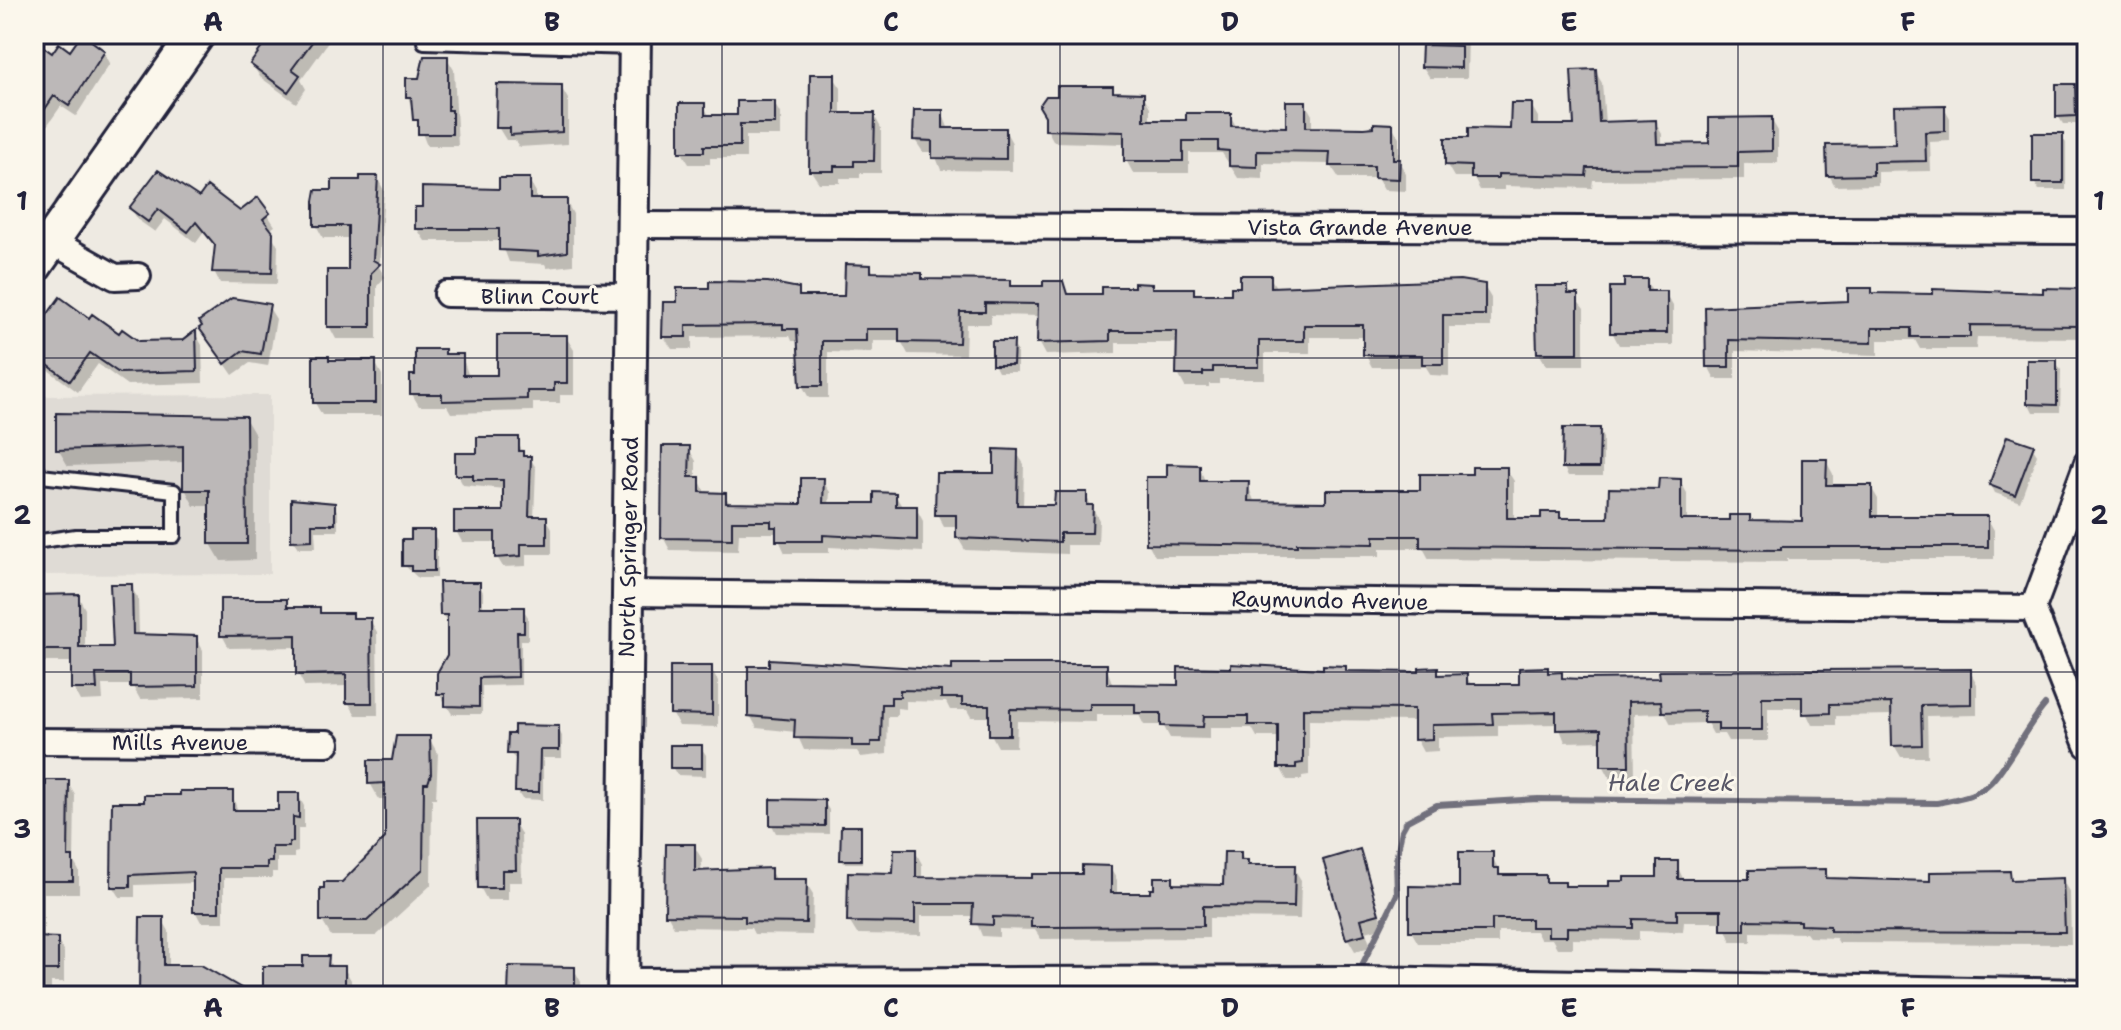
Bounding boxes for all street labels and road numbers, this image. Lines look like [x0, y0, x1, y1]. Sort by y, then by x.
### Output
street label: Vista Grande Avenue [1247, 213, 1473, 242]
street label: Blinn Court [481, 282, 599, 311]
street label: North Springer Road [612, 436, 645, 658]
street label: Raymundo Avenue [1231, 584, 1429, 617]
street label: Mills Avenue [112, 728, 248, 757]

